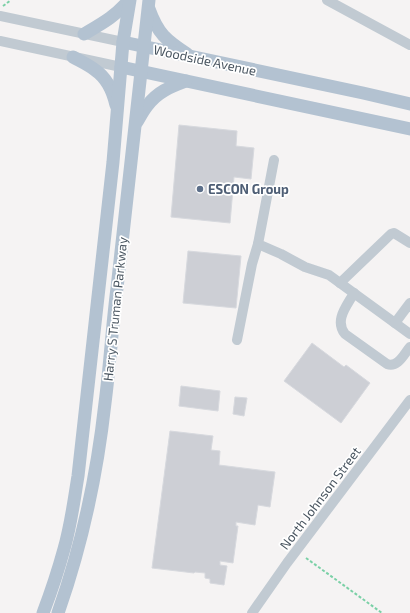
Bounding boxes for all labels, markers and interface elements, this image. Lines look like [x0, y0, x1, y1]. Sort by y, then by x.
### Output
street label: Woodside Avenue [152, 41, 258, 79]
place label: ESCON Group [208, 181, 289, 197]
marker: ESCON Group [195, 184, 205, 194]
street label: Harry S Truman Parkway [99, 236, 131, 382]
street label: North Johnson Street [276, 443, 364, 552]

